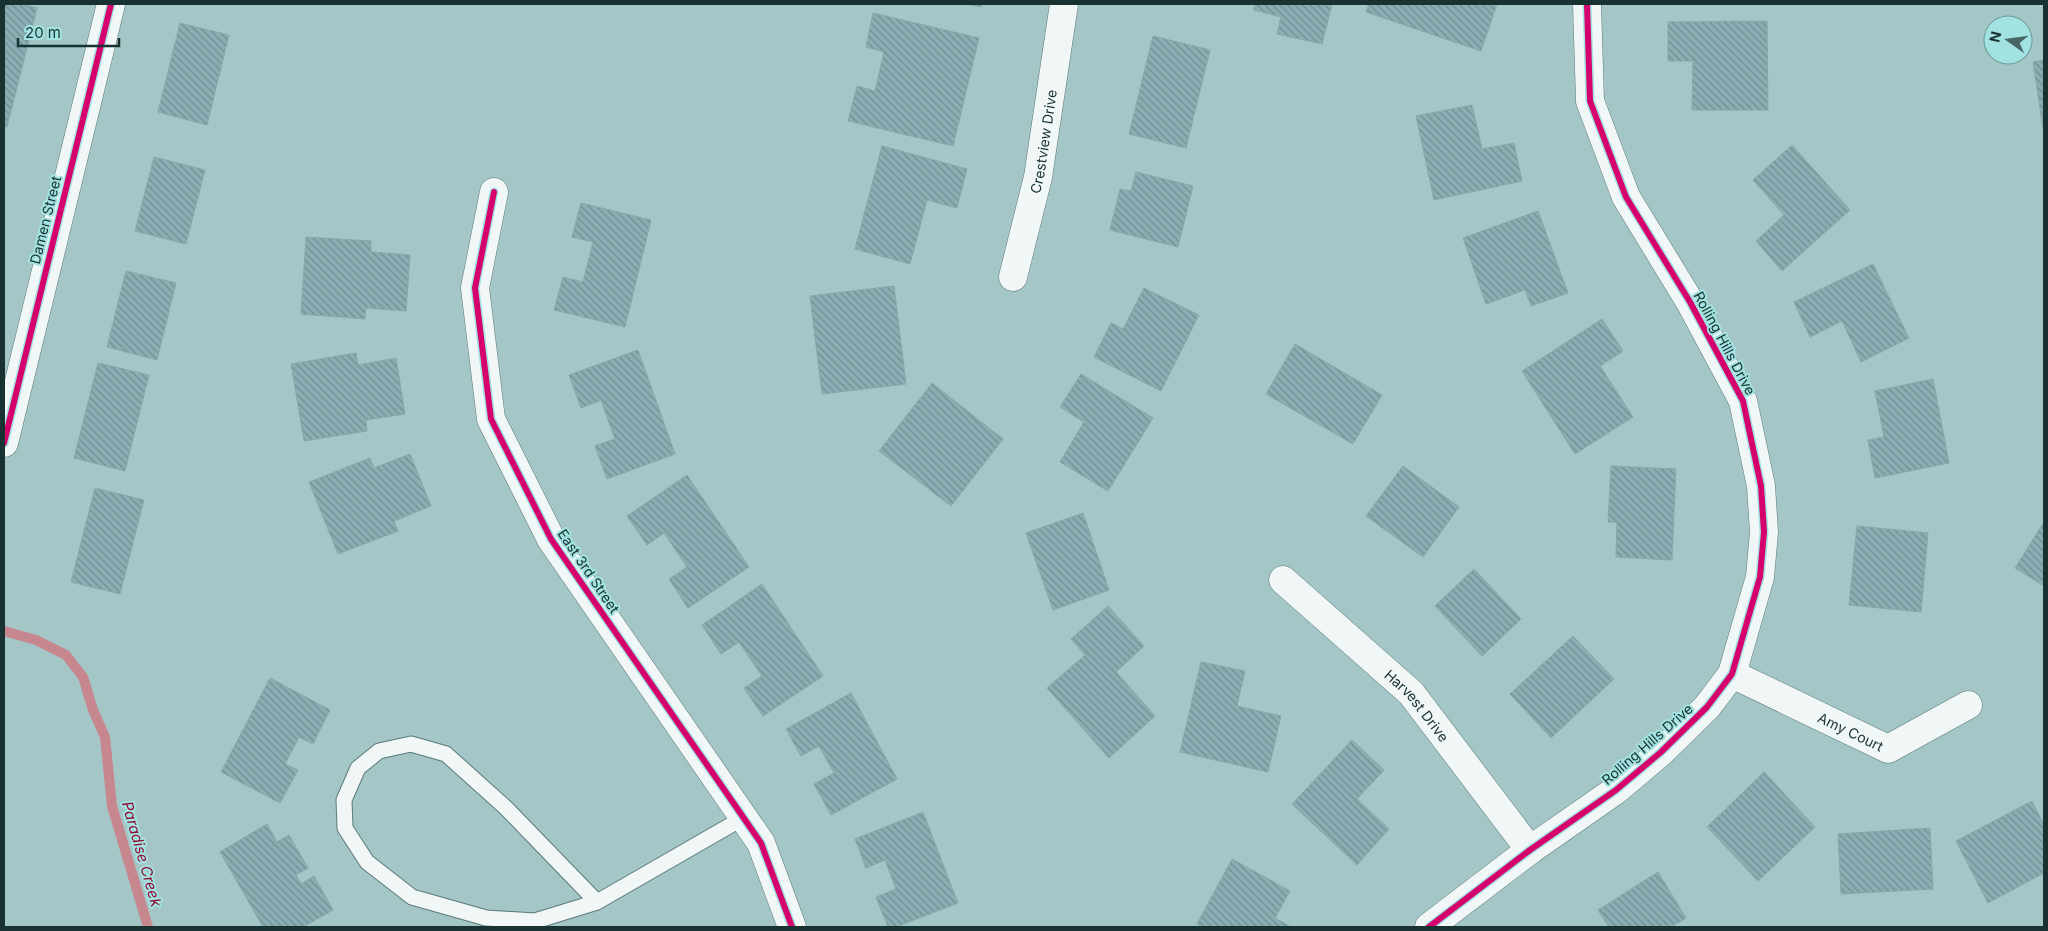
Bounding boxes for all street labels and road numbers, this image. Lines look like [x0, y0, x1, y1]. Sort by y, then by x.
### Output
street label: Crestview Drive [1026, 88, 1060, 195]
street label: Damen Street [26, 174, 64, 266]
street label: Rolling Hills Drive [1691, 288, 1759, 398]
street label: East 3rd Street [555, 526, 624, 617]
street label: Harvest Drive [1381, 666, 1453, 745]
street label: Rolling Hills Drive [1598, 700, 1696, 788]
street label: Amy Court [1815, 708, 1887, 754]

